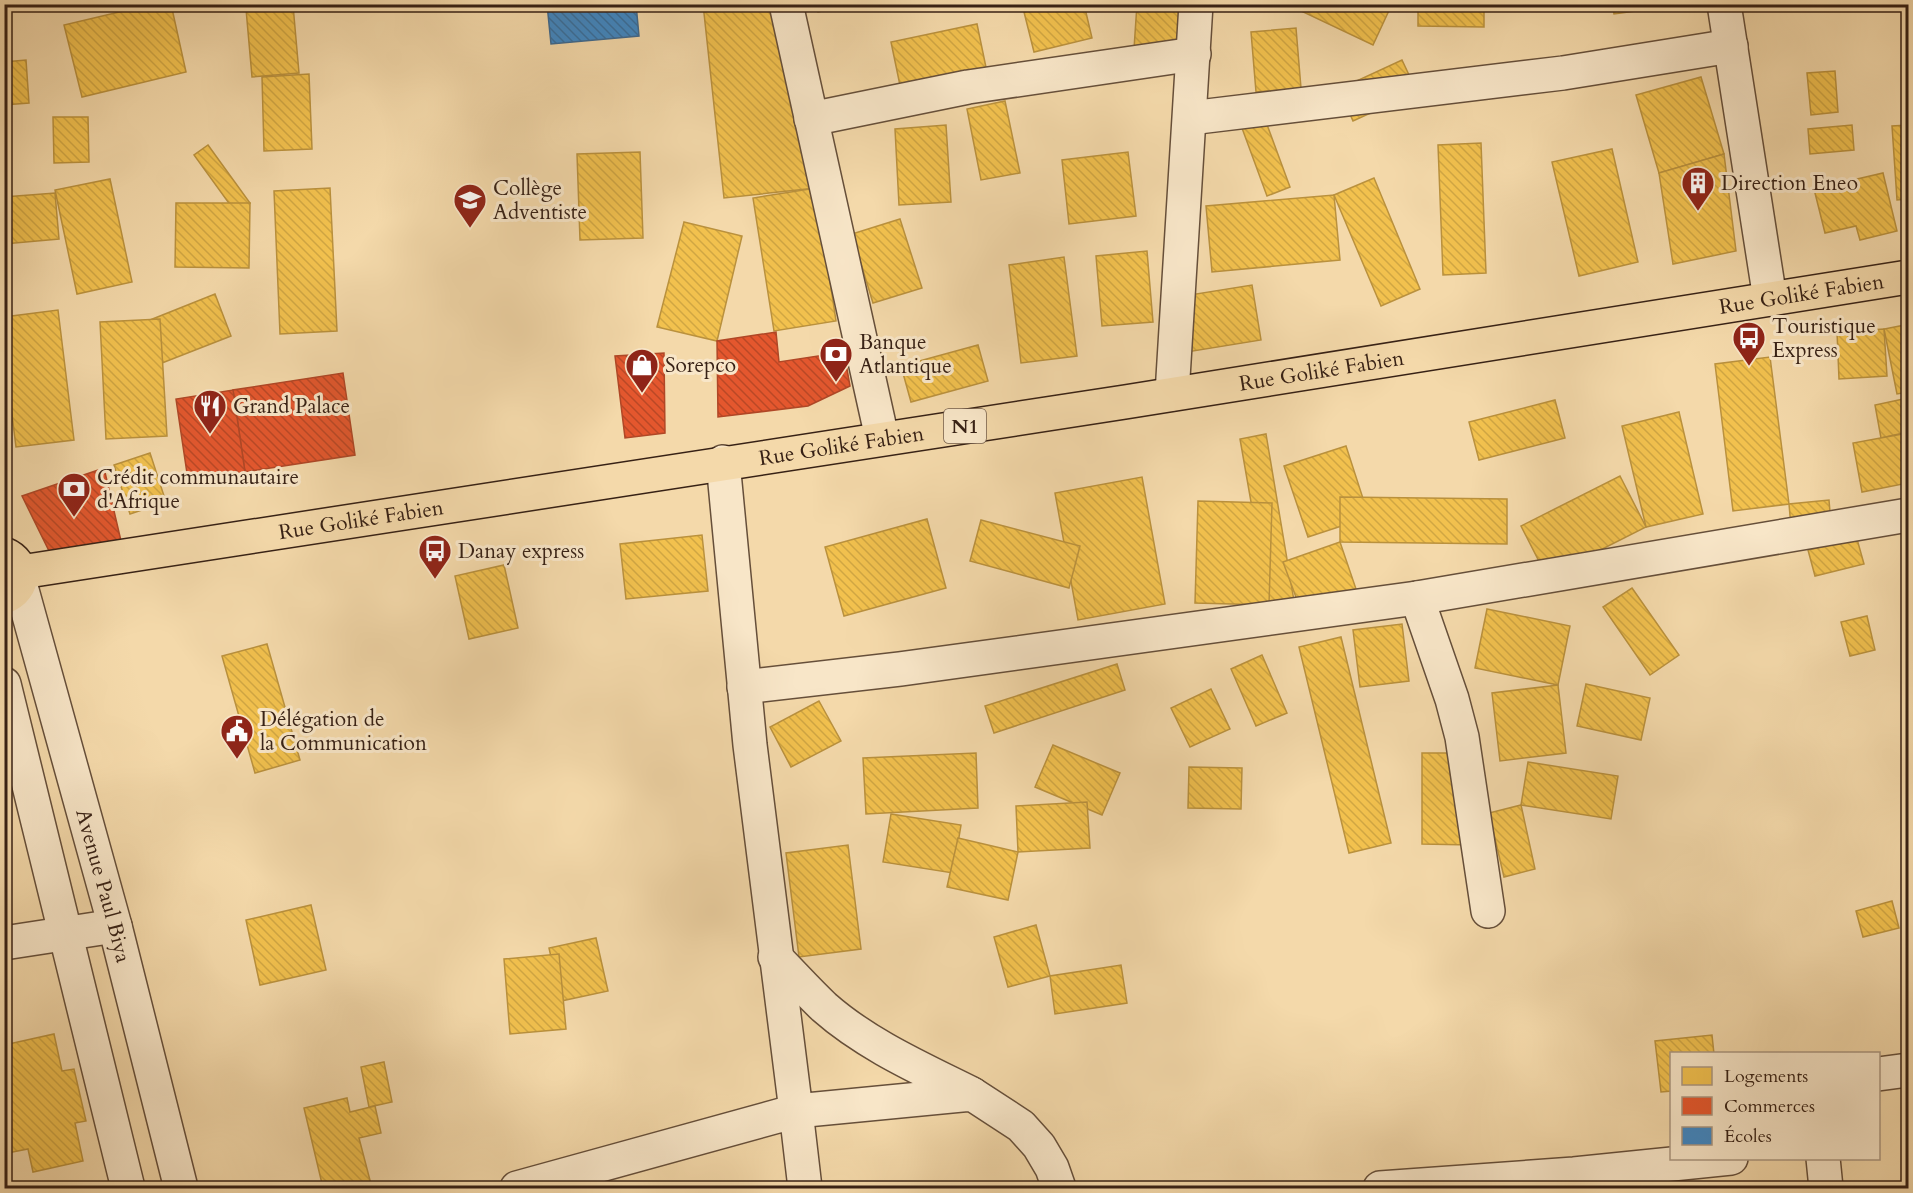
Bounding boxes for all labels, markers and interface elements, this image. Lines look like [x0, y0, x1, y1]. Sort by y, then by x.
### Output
building icon: Direction Eneo [1680, 165, 1716, 212]
place label: Direction Eneo [1721, 169, 1858, 198]
place label: Collège Adventiste [493, 174, 587, 227]
school or university icon: Collège Adventiste [452, 182, 488, 229]
street label: Rue Goliké Fabien [1717, 267, 1886, 322]
place label: Touristique Express [1772, 312, 1876, 365]
bus stop icon: Touristique Express [1731, 320, 1767, 367]
place label: Banque Atlantique [859, 328, 952, 381]
bank icon: Banque Atlantique [818, 336, 854, 383]
street label: Rue Goliké Fabien [1237, 344, 1406, 399]
shop icon: Sorepco [624, 347, 660, 394]
place label: Sorepco [665, 351, 736, 380]
restaurant icon: Grand Palace [192, 388, 228, 435]
place label: Grand Palace [233, 392, 350, 421]
road number: N1 [944, 409, 986, 443]
street label: Rue Goliké Fabien [757, 419, 926, 473]
place label: Crédit communautaire d'Afrique [97, 463, 299, 516]
bank icon: Crédit communautaire d'Afrique [56, 471, 92, 518]
street label: Rue Goliké Fabien [276, 493, 446, 547]
bus stop icon: Danay express [417, 533, 453, 580]
place label: Danay express [458, 537, 584, 566]
place label: Délégation de la Communication [260, 705, 427, 758]
public building icon: Délégation de la Communication [219, 713, 255, 760]
street label: Avenue Paul Biya [68, 806, 138, 966]
legend [1670, 1052, 1880, 1160]
text: Logements [1724, 1064, 1808, 1089]
text: Commerces [1724, 1094, 1815, 1119]
text: Écoles [1724, 1124, 1772, 1149]

